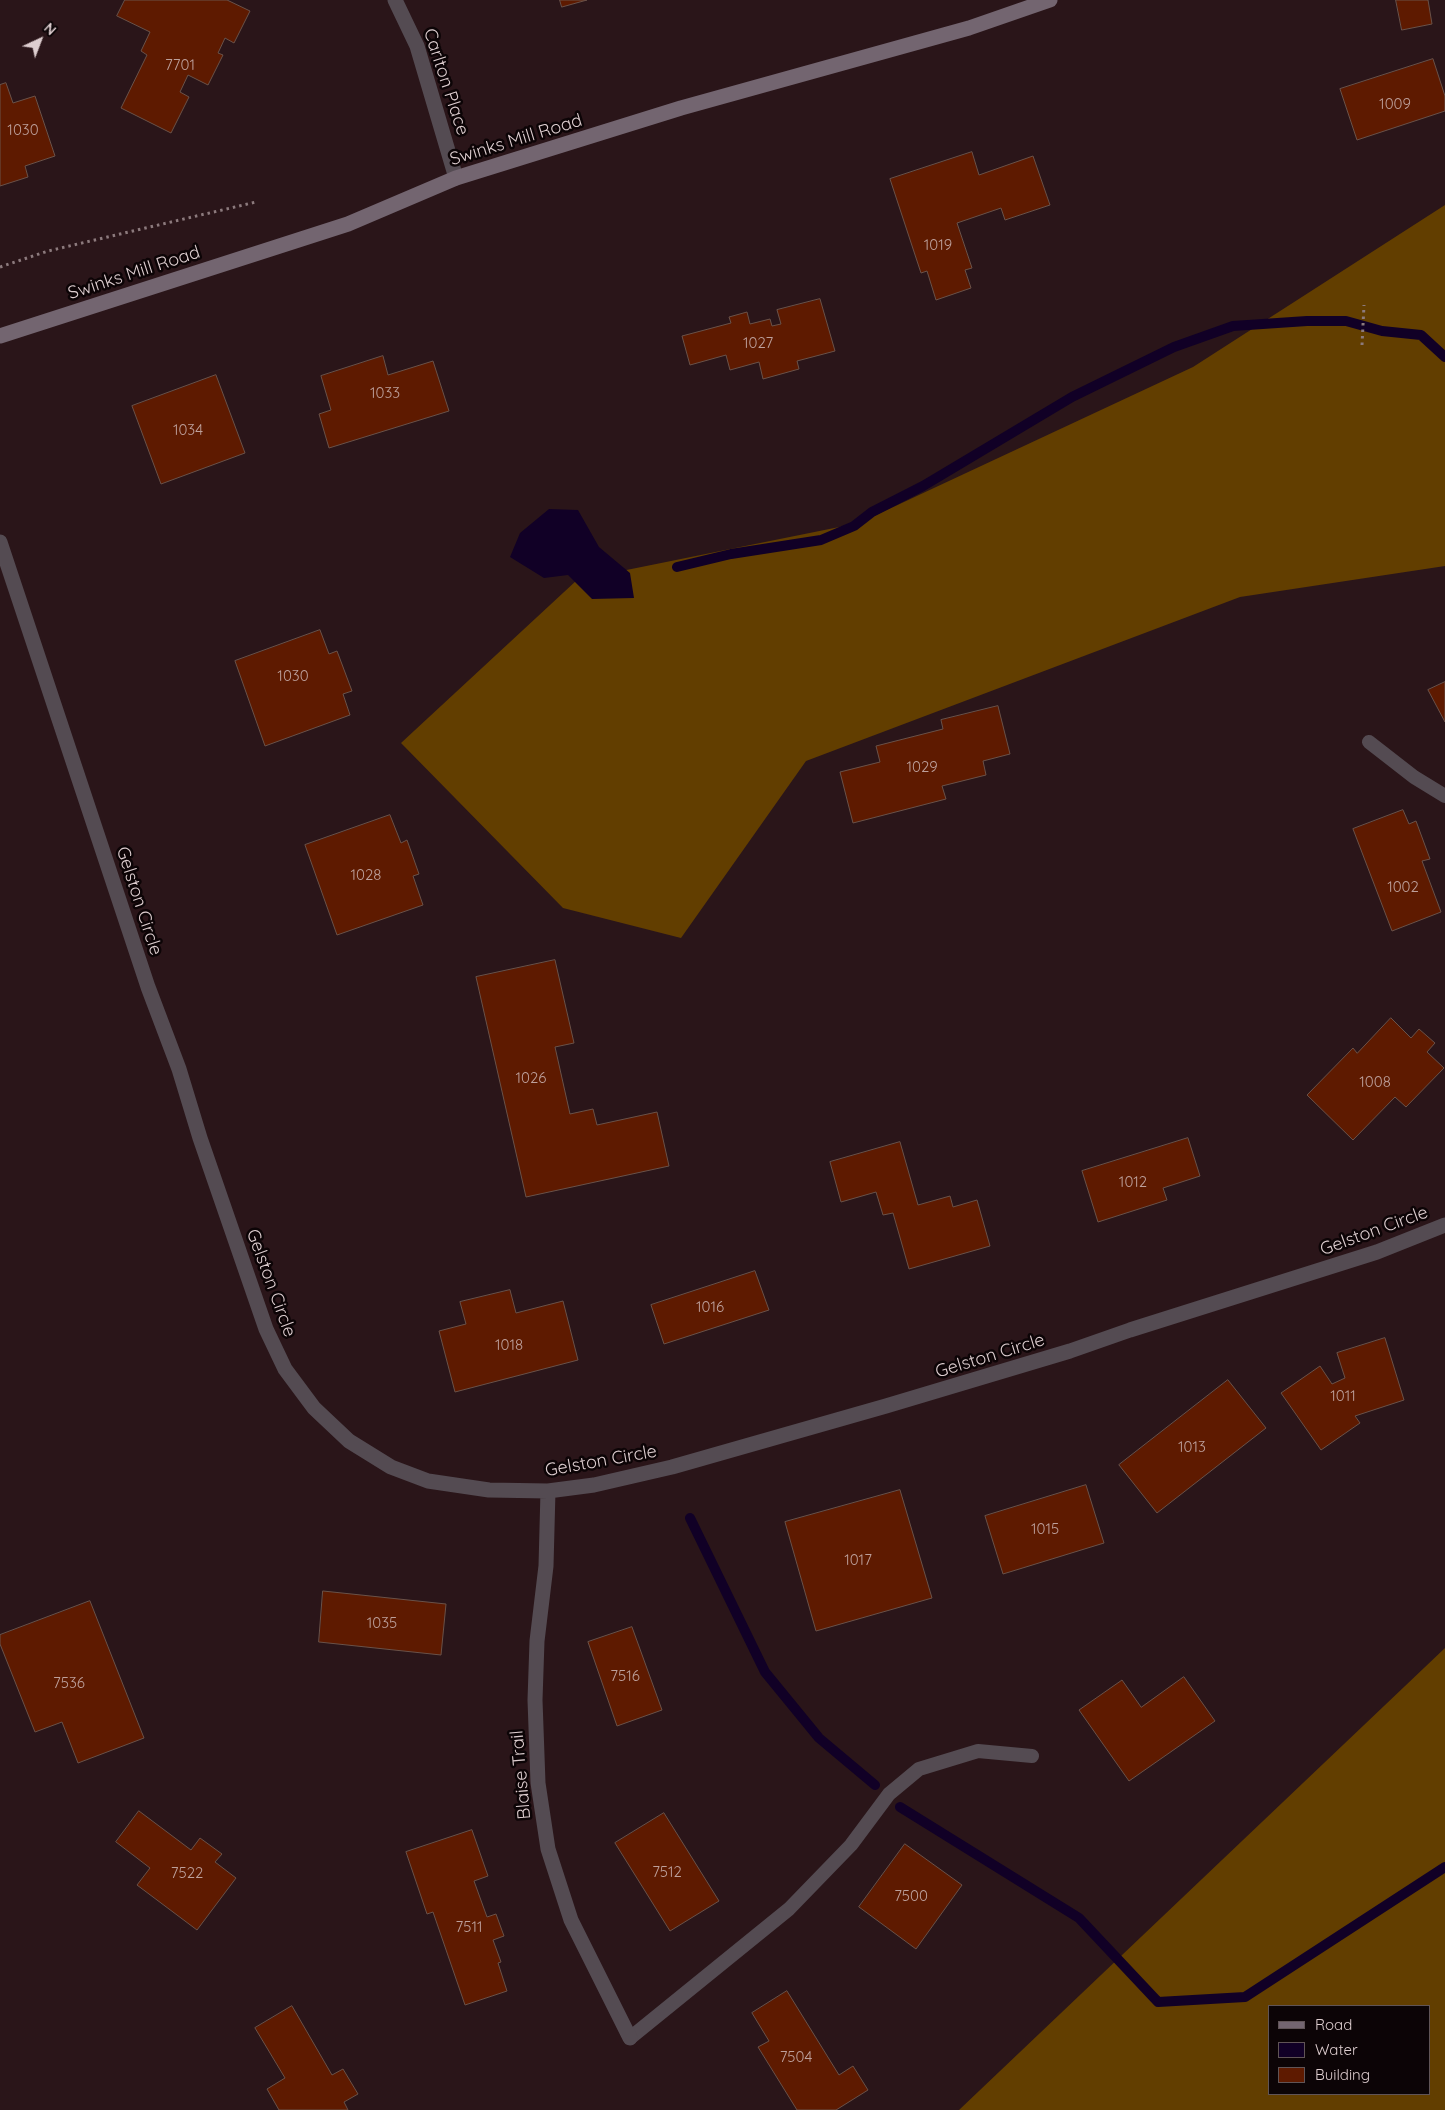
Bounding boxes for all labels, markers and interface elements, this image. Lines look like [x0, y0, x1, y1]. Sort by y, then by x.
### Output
north arrow [15, 15, 65, 65]
text: N [40, 19, 60, 39]
street label: Carlton Place [419, 26, 473, 138]
house number: 7701 [165, 56, 195, 74]
house number: 1009 [1379, 95, 1411, 113]
street label: Swinks Mill Road [447, 110, 585, 170]
house number: 1030 [7, 121, 39, 139]
house number: 1019 [924, 236, 952, 254]
street label: Swinks Mill Road [65, 242, 203, 304]
house number: 1027 [743, 334, 773, 352]
house number: 1033 [370, 384, 400, 402]
house number: 1034 [173, 421, 203, 439]
house number: 1030 [277, 667, 309, 685]
house number: 1029 [906, 758, 938, 776]
street label: Gelston Circle [111, 844, 167, 958]
house number: 1028 [351, 866, 381, 884]
house number: 1002 [1387, 878, 1419, 896]
house number: 1026 [516, 1069, 546, 1087]
house number: 1008 [1359, 1073, 1391, 1091]
house number: 1012 [1119, 1173, 1147, 1191]
street label: Gelston Circle [1317, 1202, 1431, 1260]
street label: Gelston Circle [242, 1226, 300, 1340]
house number: 1016 [696, 1298, 724, 1316]
street label: Gelston Circle [933, 1329, 1047, 1383]
house number: 1018 [495, 1336, 523, 1354]
house number: 1011 [1330, 1387, 1356, 1405]
house number: 1013 [1178, 1438, 1206, 1456]
street label: Gelston Circle [543, 1441, 659, 1481]
house number: 1015 [1031, 1520, 1059, 1538]
house number: 1017 [844, 1551, 872, 1569]
house number: 1035 [367, 1614, 397, 1632]
house number: 7516 [610, 1667, 640, 1685]
house number: 7536 [53, 1674, 85, 1692]
street label: Blaise Trail [506, 1729, 536, 1821]
house number: 7512 [652, 1863, 682, 1881]
house number: 7522 [171, 1864, 203, 1882]
house number: 7500 [894, 1887, 928, 1905]
house number: 7511 [456, 1918, 482, 1936]
legend [1268, 2005, 1430, 2095]
text: Road [1315, 2015, 1352, 2034]
text: Water [1315, 2040, 1358, 2059]
house number: 7504 [780, 2048, 812, 2066]
text: Building [1315, 2065, 1370, 2084]

